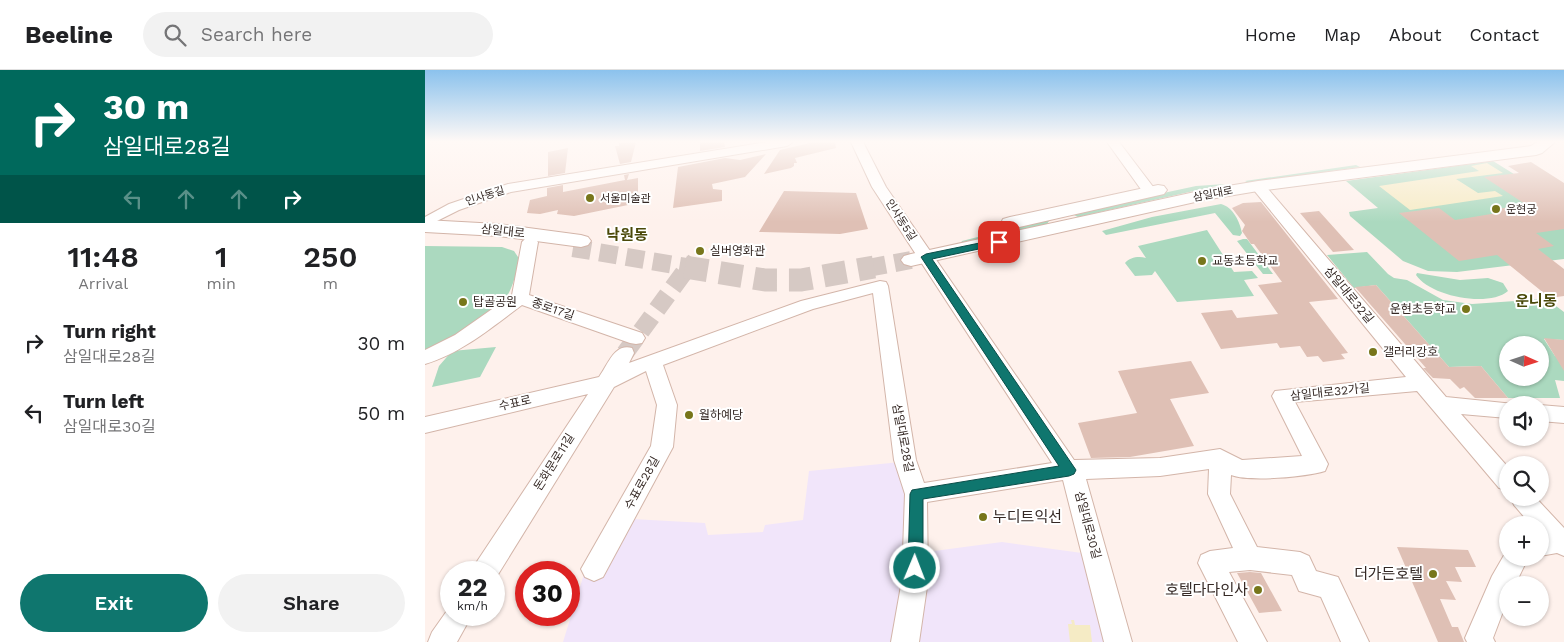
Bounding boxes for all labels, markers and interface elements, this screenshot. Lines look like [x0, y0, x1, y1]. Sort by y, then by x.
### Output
search box [143, 12, 493, 57]
text: Beeline [25, 21, 113, 49]
icon: search [161, 21, 189, 49]
text: Search here [201, 23, 312, 46]
text: Home [1245, 24, 1296, 45]
text: Map [1324, 24, 1361, 45]
text: About [1389, 24, 1441, 45]
text: Contact [1469, 24, 1539, 45]
text: 30 m [103, 86, 189, 128]
icon: right [20, 90, 85, 155]
text: 삼일대로28길 [103, 134, 231, 159]
street label: 인사동길 [464, 184, 506, 208]
street label: 삼일대로 [1192, 184, 1234, 204]
icon: left [119, 185, 147, 213]
icon: ahead [172, 185, 200, 213]
icon: ahead [225, 185, 253, 213]
icon: right [278, 185, 306, 213]
marker: 서울미술관 [584, 192, 596, 204]
place label: 서울미술관 [600, 192, 651, 205]
street label: 인사동5길 [883, 197, 919, 243]
marker: 운현궁 [1490, 203, 1502, 215]
place label: 운현궁 [1506, 203, 1536, 216]
pin [978, 221, 1020, 263]
street label: 삼일대로 [480, 222, 526, 240]
district label: 낙원동 [606, 226, 648, 244]
icon: arrive [985, 228, 1013, 256]
text: 11:48 [67, 239, 139, 274]
text: 1 [215, 239, 227, 274]
text: 250 [303, 239, 358, 274]
place label: 실버영화관 [710, 244, 765, 258]
marker: 실버영화관 [694, 245, 706, 257]
place label: 교동초등학교 [1212, 254, 1278, 268]
marker: 교동초등학교 [1196, 255, 1208, 267]
street label: 삼일대로32길 [1321, 264, 1377, 326]
text: Arrival [78, 274, 128, 293]
text: min [206, 274, 236, 293]
text: m [323, 274, 338, 293]
district label: 운니동 [1515, 292, 1557, 310]
place label: 탑골공원 [473, 295, 517, 309]
street label: 종로17길 [530, 295, 576, 323]
marker: 탑골공원 [457, 296, 469, 308]
place label: 운현초등학교 [1390, 302, 1456, 316]
marker: 운현초등학교 [1460, 303, 1472, 315]
text: Turn right [63, 320, 156, 343]
icon: right [20, 329, 48, 357]
text: 30 m [358, 332, 405, 355]
north arrow [1499, 336, 1549, 386]
map controls [1499, 336, 1549, 626]
place label: 갤러리강호 [1383, 345, 1438, 359]
marker: 갤러리강호 [1367, 346, 1379, 358]
text: 삼일대로28길 [63, 347, 156, 366]
street label: 삼일대로32가길 [1289, 381, 1371, 403]
text: Turn left [63, 390, 144, 413]
street label: 수표로 [497, 392, 533, 414]
button: sound [1499, 396, 1549, 446]
icon: left [20, 399, 48, 427]
text: 50 m [358, 402, 405, 425]
street label: 삼일대로28길 [889, 403, 917, 473]
place label: 월하예당 [699, 408, 743, 422]
marker: 월하예당 [683, 409, 695, 421]
text: 삼일대로30길 [63, 417, 156, 436]
street label: 돈화문로11길 [531, 431, 577, 493]
street label: 수표로28길 [622, 454, 662, 512]
button: search [1499, 456, 1549, 506]
street label: 삼일대로30길 [1072, 490, 1104, 560]
place label: 누디트익선 [993, 508, 1062, 526]
marker: 누디트익선 [977, 511, 989, 523]
button: + [1499, 516, 1549, 566]
position arrow [888, 541, 940, 593]
speed limit sign: 30 [515, 561, 580, 626]
place label: 더가든호텔 [1354, 565, 1423, 583]
marker: 더가든호텔 [1427, 568, 1439, 580]
text: 22 [458, 573, 487, 602]
button: Exit [20, 574, 208, 632]
button: Share [218, 574, 405, 632]
button: − [1499, 576, 1549, 626]
place label: 호텔다다인사 [1165, 581, 1248, 599]
marker: 호텔다다인사 [1252, 584, 1264, 596]
text: km/h [457, 599, 488, 613]

